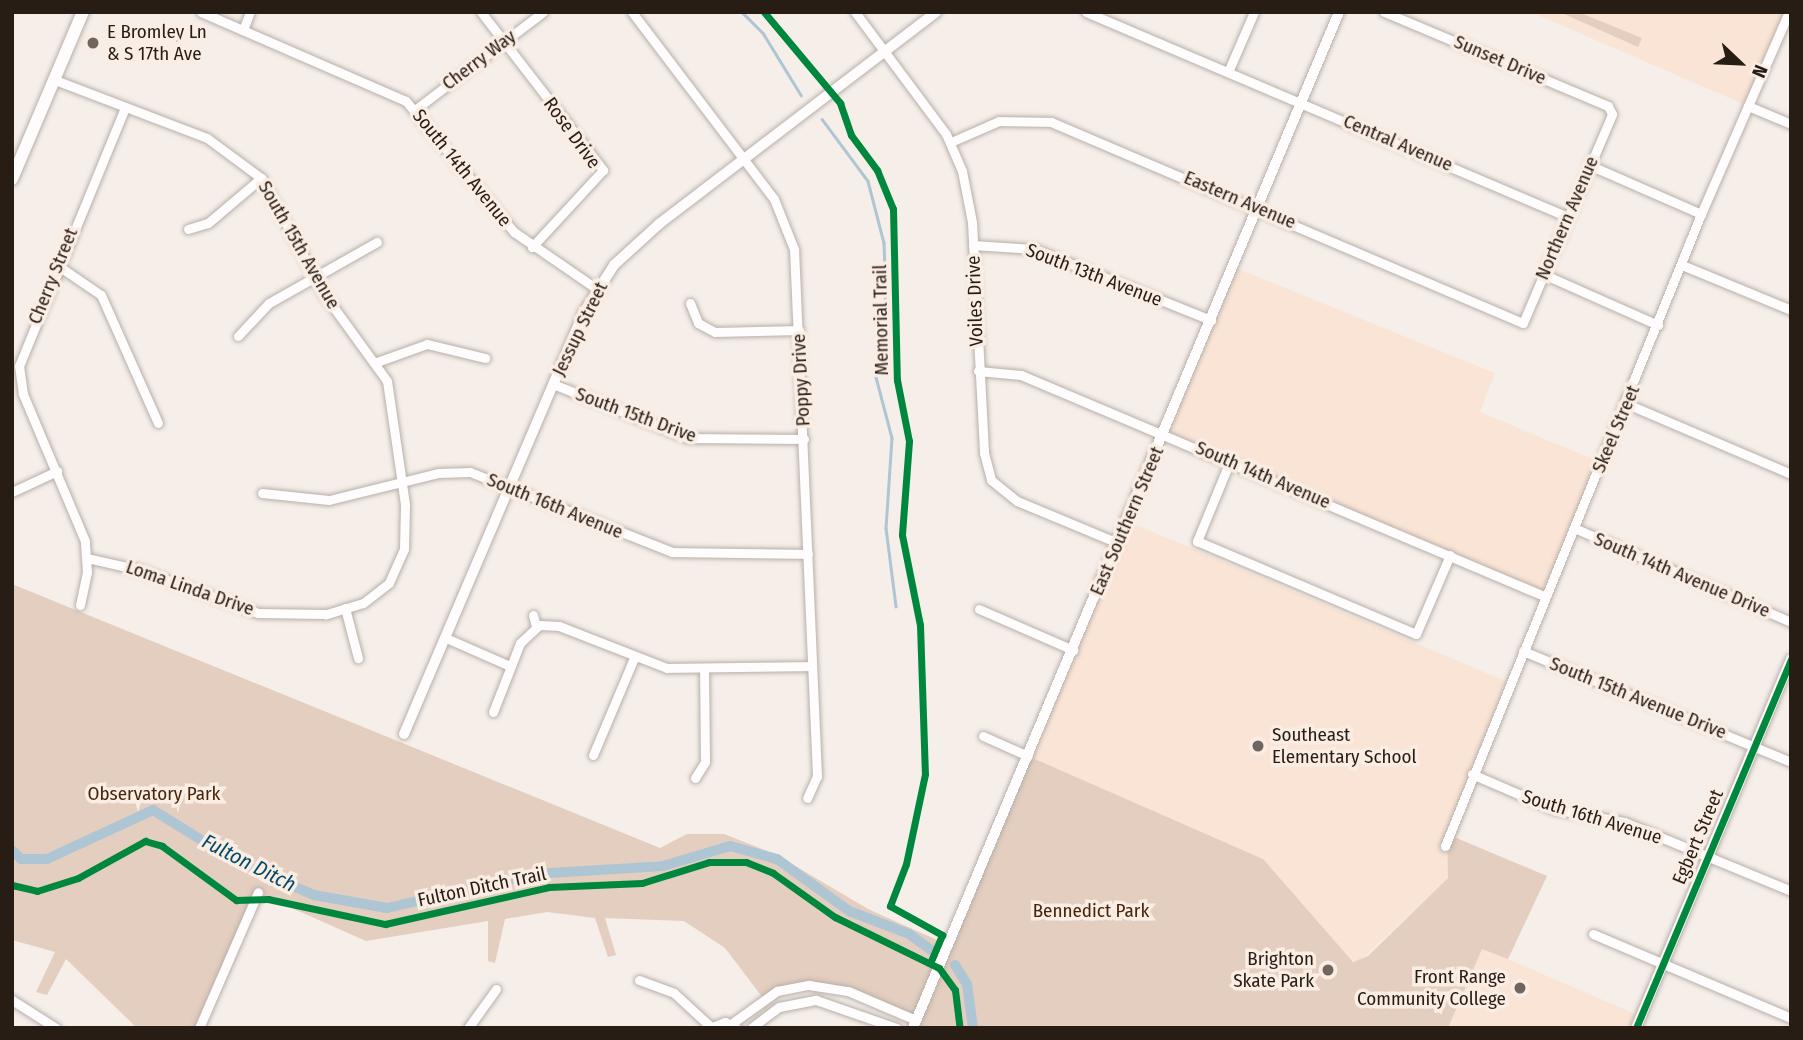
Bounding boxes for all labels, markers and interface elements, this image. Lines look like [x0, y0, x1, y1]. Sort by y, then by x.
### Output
place label: E Bromley Ln & S 17th Ave [107, 21, 207, 65]
street label: Cherry Way [438, 25, 520, 95]
north arrow [1705, 28, 1775, 98]
street label: Sunset Drive [1451, 30, 1549, 90]
marker: E Bromley Ln & S 17th Ave [85, 35, 101, 51]
text: N [1747, 62, 1773, 81]
street label: Rose Drive [539, 93, 605, 173]
street label: South 14th Avenue [408, 105, 516, 231]
street label: Central Avenue [1340, 110, 1456, 176]
street label: Northern Avenue [1531, 153, 1603, 283]
street label: Eastern Avenue [1181, 166, 1299, 234]
street label: South 15th Avenue [253, 177, 345, 313]
street label: Cherry Street [23, 225, 83, 327]
street label: South 13th Avenue [1023, 239, 1165, 311]
street label: Voiles Drive [962, 255, 988, 347]
street label: Memorial Trail [869, 264, 893, 376]
street label: Jessup Street [547, 278, 613, 380]
street label: Poppy Drive [787, 333, 815, 427]
street label: Skeel Street [1587, 382, 1645, 476]
street label: South 15th Drive [572, 383, 700, 447]
street label: South 14th Avenue [1192, 436, 1334, 514]
street label: East Southern Street [1085, 443, 1169, 599]
street label: South 16th Avenue [484, 468, 626, 544]
street label: South 14th Avenue Drive [1591, 528, 1773, 622]
street label: Loma Linda Drive [123, 555, 257, 621]
street label: South 15th Avenue Drive [1546, 652, 1730, 744]
place label: Southeast Elementary School [1272, 724, 1417, 768]
marker: Southeast Elementary School [1250, 738, 1266, 754]
park label: Observatory Park [88, 783, 220, 805]
street label: South 16th Avenue [1519, 785, 1665, 849]
street label: Egbert Street [1668, 786, 1728, 888]
water label: Fulton Ditch [198, 829, 300, 897]
street label: Fulton Ditch Trail [416, 862, 548, 912]
park label: Bennedict Park [1033, 900, 1149, 922]
place label: Brighton Skate Park [1233, 948, 1314, 992]
marker: Brighton Skate Park [1320, 962, 1336, 978]
place label: Front Range Community College [1357, 966, 1506, 1010]
marker: Front Range Community College [1512, 980, 1528, 996]

